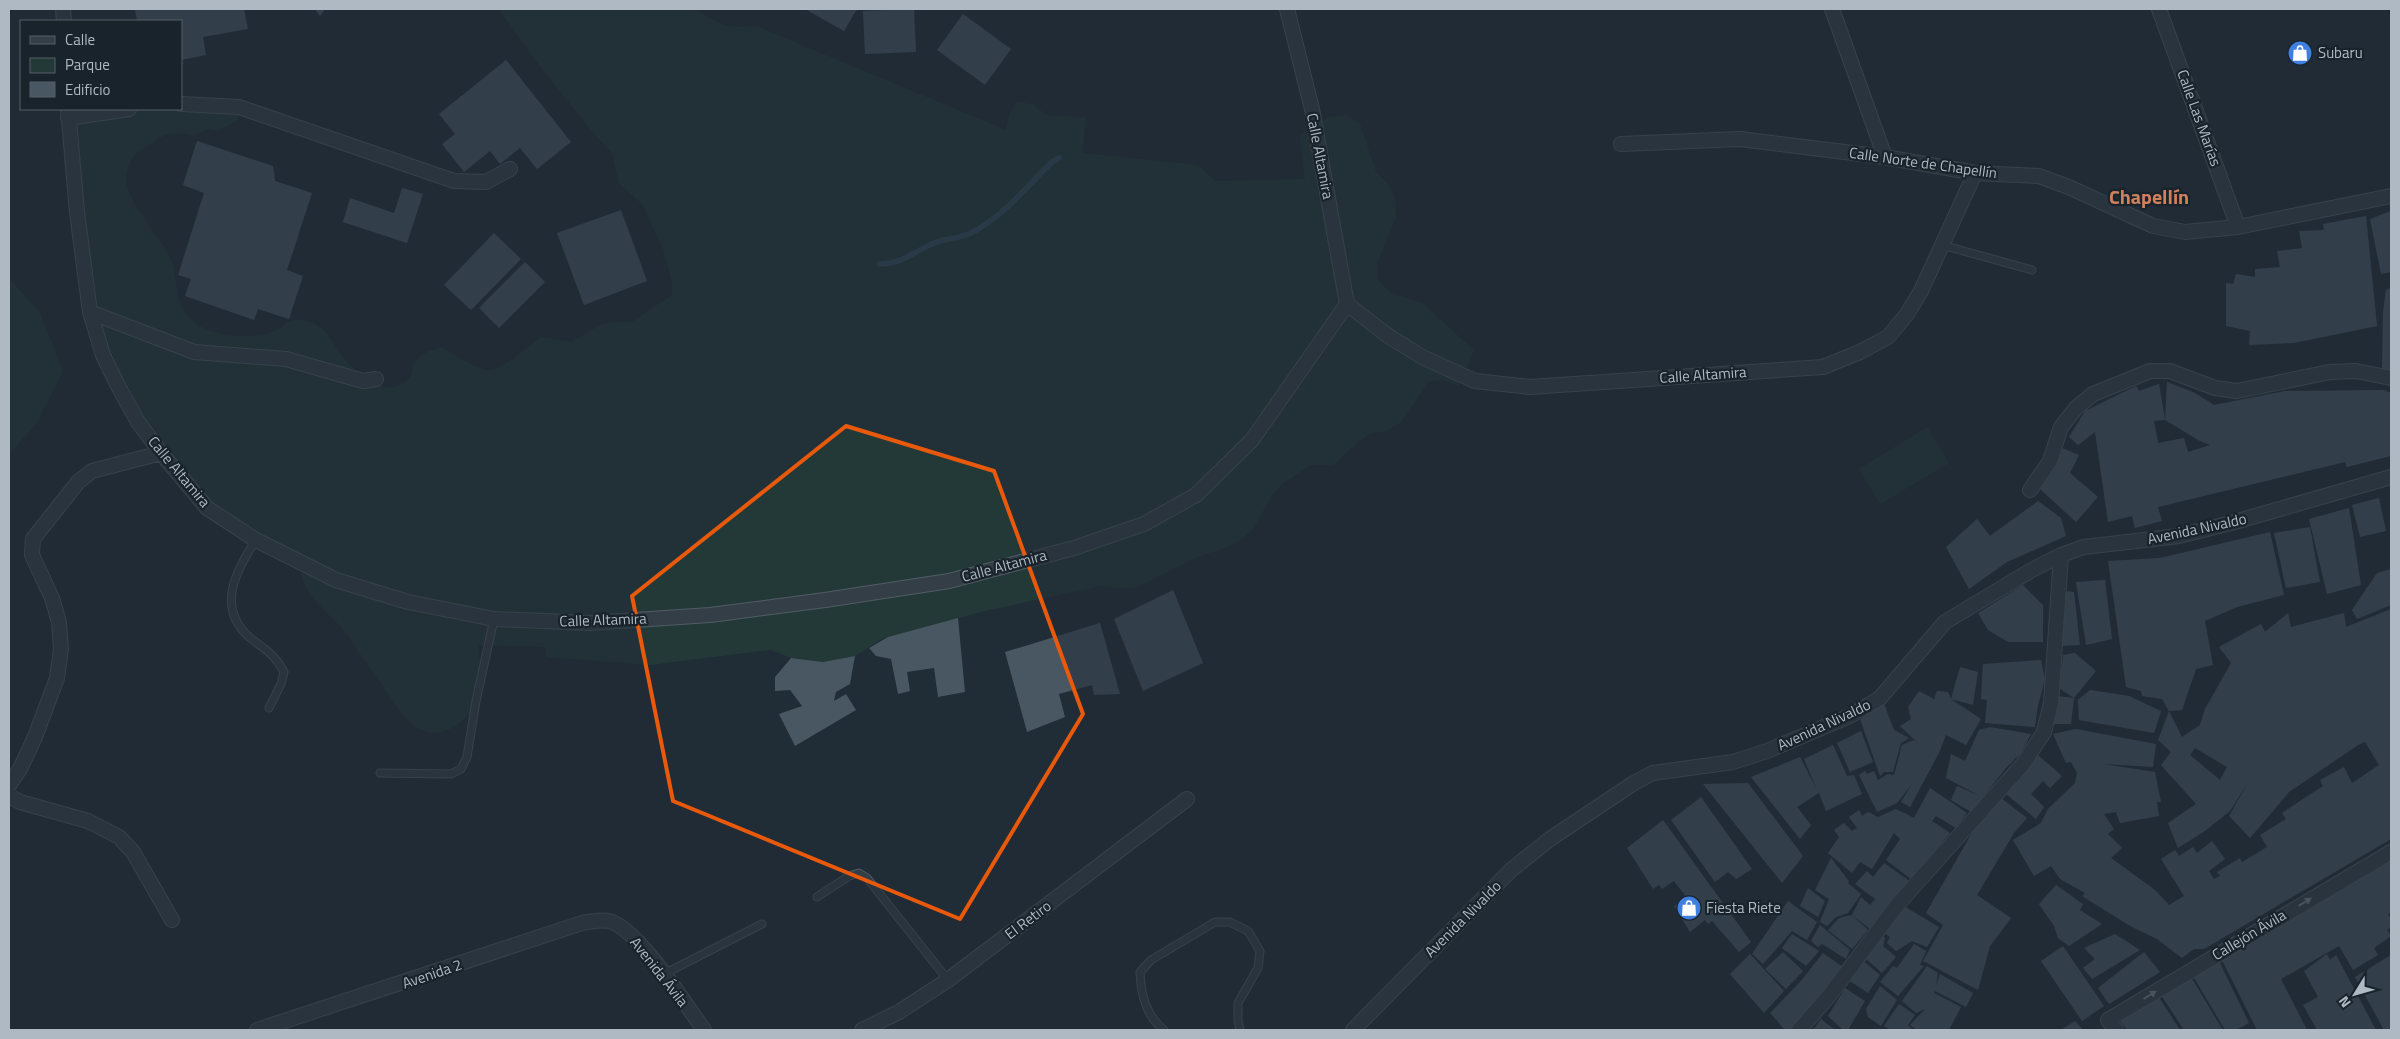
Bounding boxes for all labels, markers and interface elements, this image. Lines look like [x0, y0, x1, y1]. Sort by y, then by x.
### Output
legend [20, 20, 182, 110]
text: Calle [65, 28, 95, 51]
shop icon: Subaru [2287, 40, 2313, 66]
place label: Subaru [2318, 41, 2363, 64]
text: Parque [65, 53, 110, 76]
street label: Calle Las Marías [2171, 66, 2228, 169]
text: Edificio [65, 78, 110, 101]
street label: Calle Altamira [1301, 111, 1340, 201]
street label: Calle Norte de Chapellín [1848, 141, 1998, 184]
district label: Chapellín [2109, 181, 2189, 212]
street label: Calle Altamira [1659, 360, 1748, 389]
street label: Calle Altamira [143, 431, 217, 513]
street label: Avenida Nivaldo [2145, 507, 2249, 550]
street label: Calle Altamira [959, 543, 1049, 588]
street label: Calle Altamira [559, 606, 647, 633]
street label: Avenida Nivaldo [1773, 693, 1874, 756]
street label: Avenida Nivaldo [1419, 875, 1506, 962]
street label: El Retiro [1000, 894, 1056, 945]
shop icon: Fiesta Riete [1676, 895, 1702, 921]
place label: Fiesta Riete [1706, 896, 1781, 919]
one-way arrow [2298, 898, 2311, 907]
street label: Callejón Ávila [2207, 903, 2291, 966]
street label: Avenida Ávila [625, 932, 694, 1012]
street label: Avenida 2 [399, 953, 465, 994]
north arrow [2330, 969, 2380, 1019]
one-way arrow [2144, 990, 2157, 999]
text: N [2333, 992, 2356, 1012]

